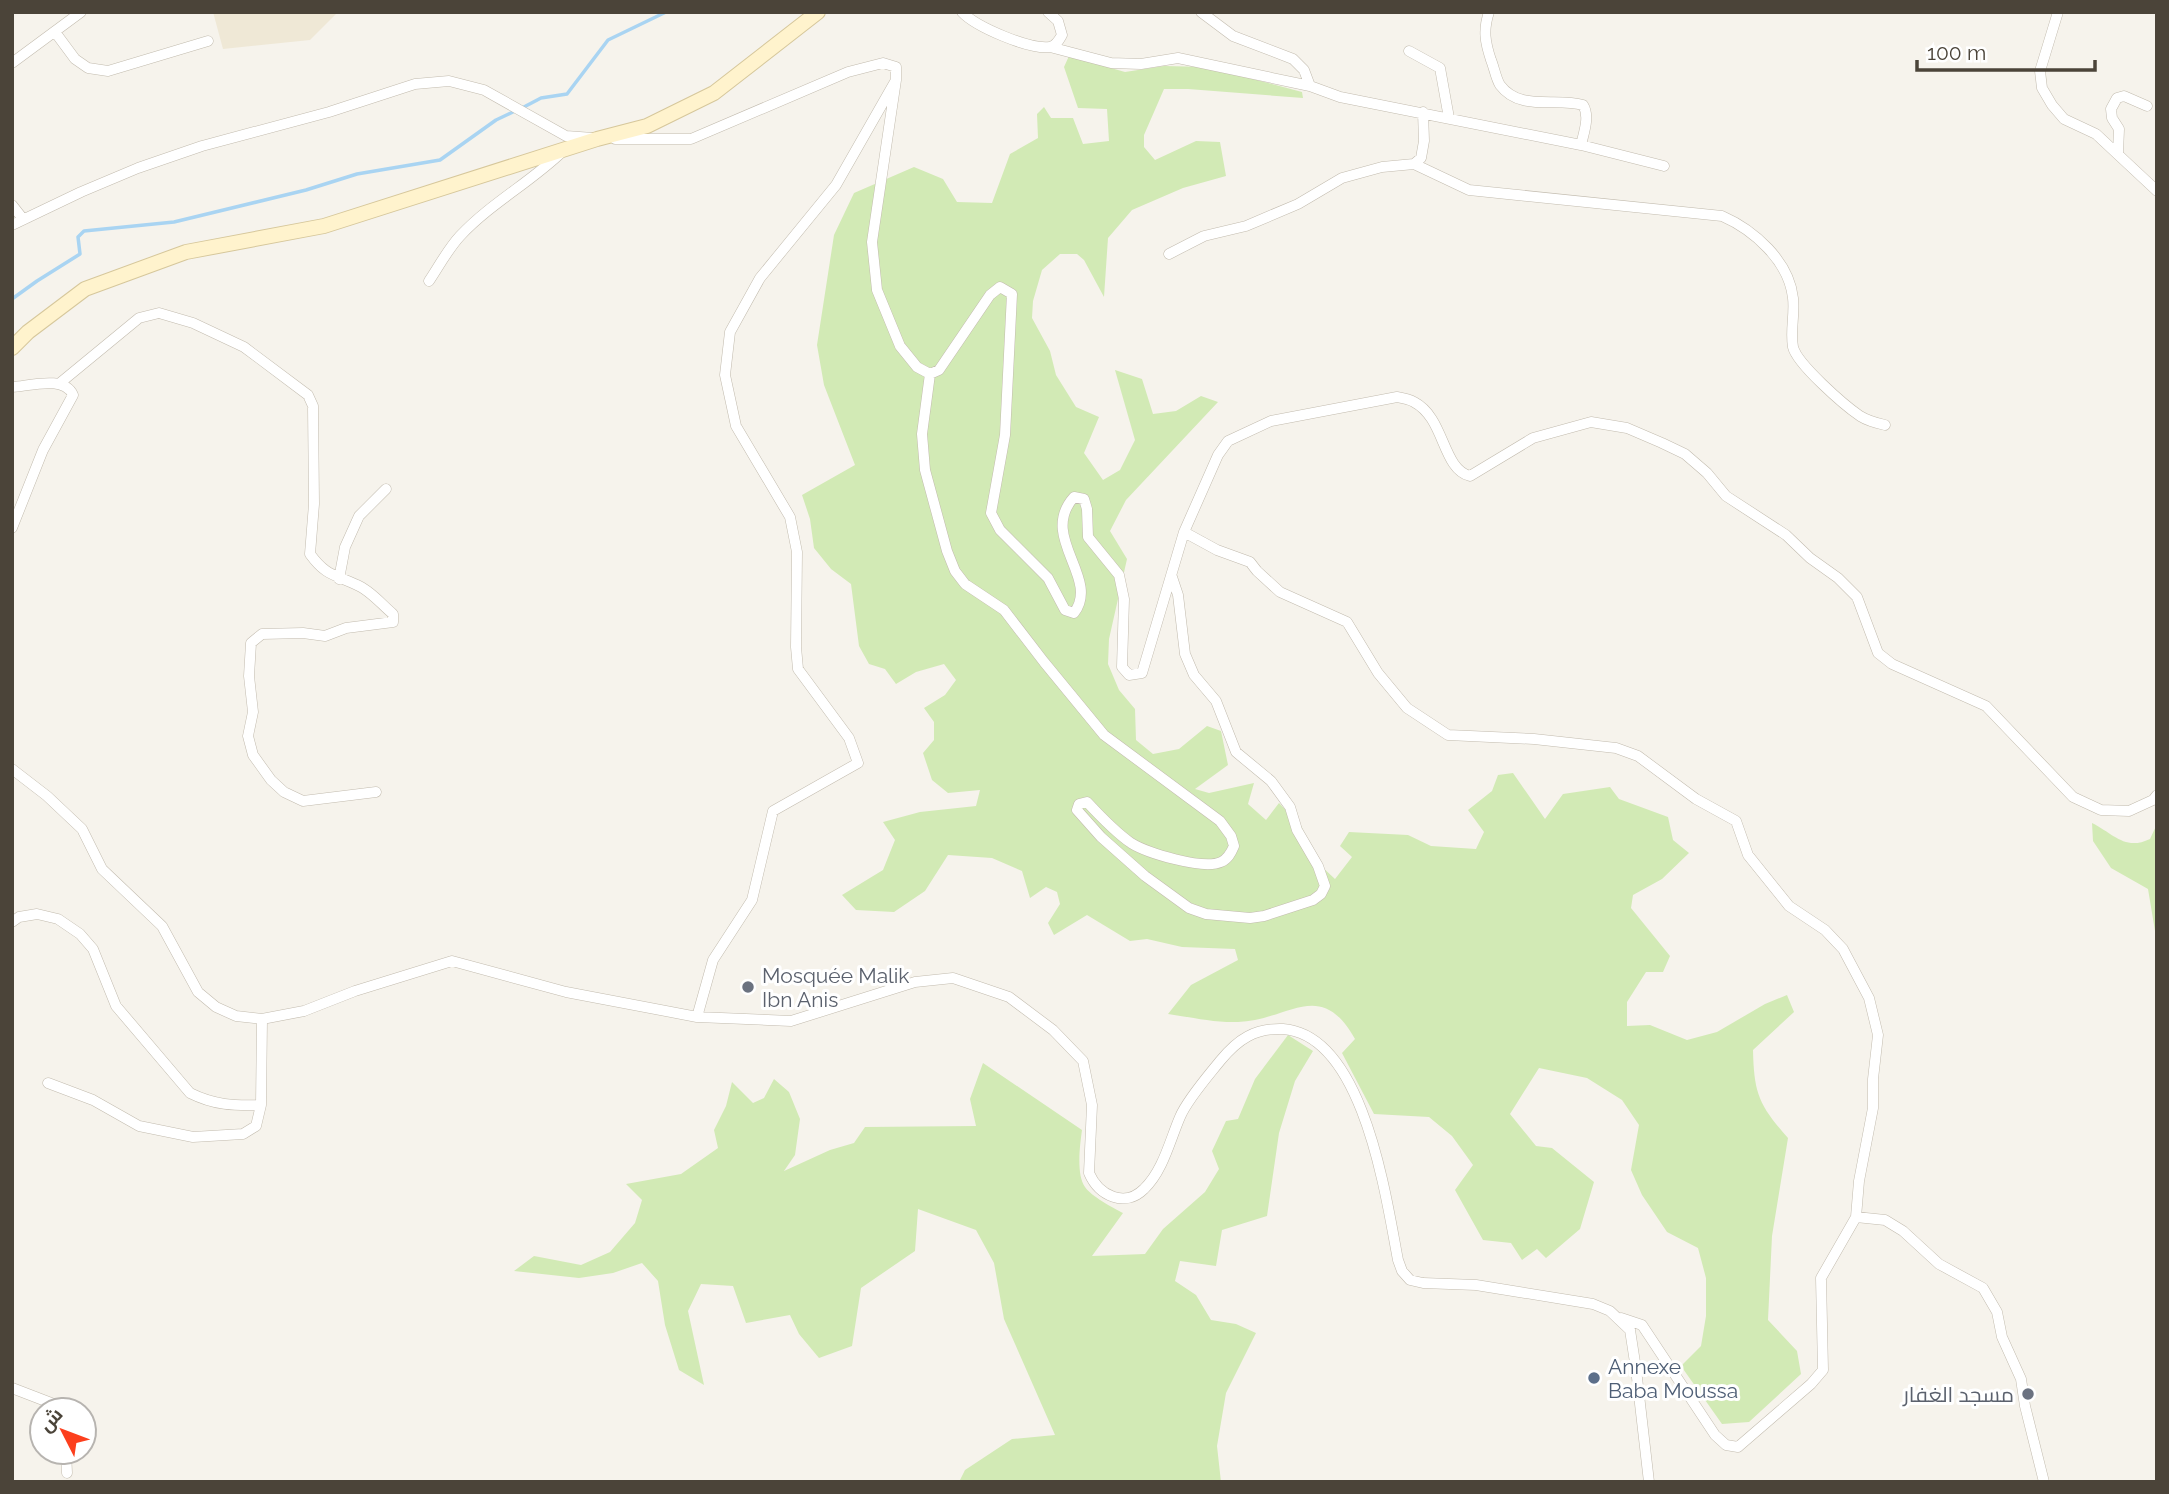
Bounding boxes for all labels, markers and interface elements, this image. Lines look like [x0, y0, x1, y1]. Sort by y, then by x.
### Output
scale bar [1917, 28, 2096, 72]
text: 100 m [1927, 40, 1986, 65]
place label: Mosquée Malik Ibn Anis [762, 963, 910, 1012]
marker: Mosquée Malik Ibn Anis [740, 979, 756, 995]
place label: Annexe Baba Moussa [1608, 1354, 1738, 1403]
marker: Annexe Baba Moussa [1586, 1370, 1602, 1386]
place label: مسجد الغفار [1902, 1382, 2014, 1407]
marker: مسجد الغفار [2020, 1386, 2036, 1402]
north arrow [28, 1396, 98, 1466]
text: ش [34, 1403, 67, 1437]

